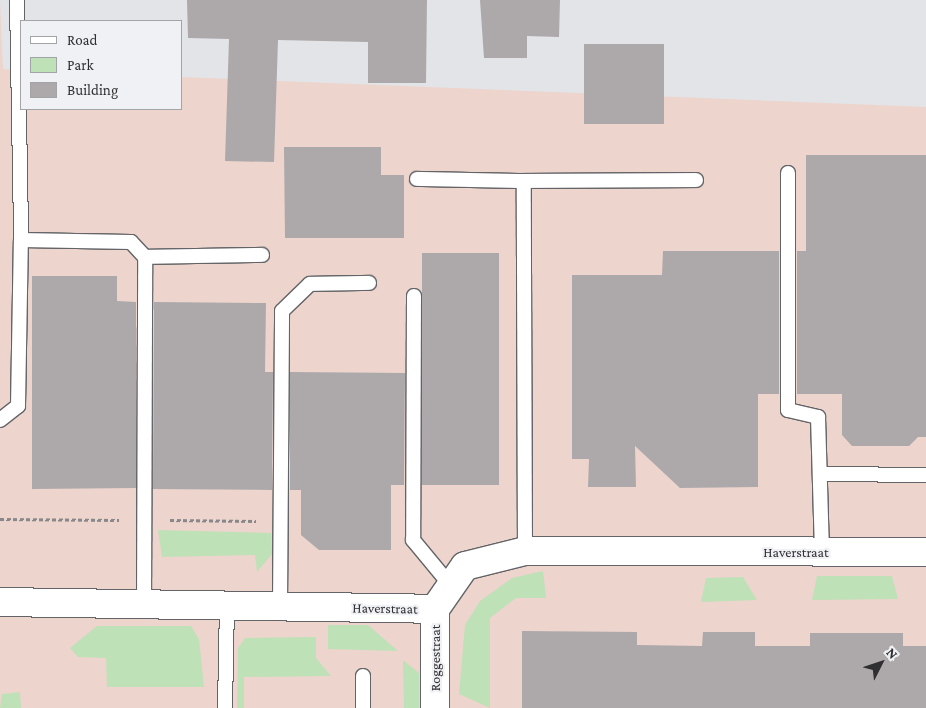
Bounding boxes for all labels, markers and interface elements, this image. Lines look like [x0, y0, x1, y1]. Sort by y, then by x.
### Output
legend [20, 20, 182, 110]
text: Road [67, 32, 97, 48]
text: Park [67, 57, 94, 73]
text: Building [67, 82, 118, 98]
street label: Haverstraat [763, 544, 829, 560]
street label: Haverstraat [352, 599, 418, 617]
street label: Roggestraat [427, 625, 443, 691]
north arrow [856, 638, 906, 688]
text: N [883, 644, 901, 662]

